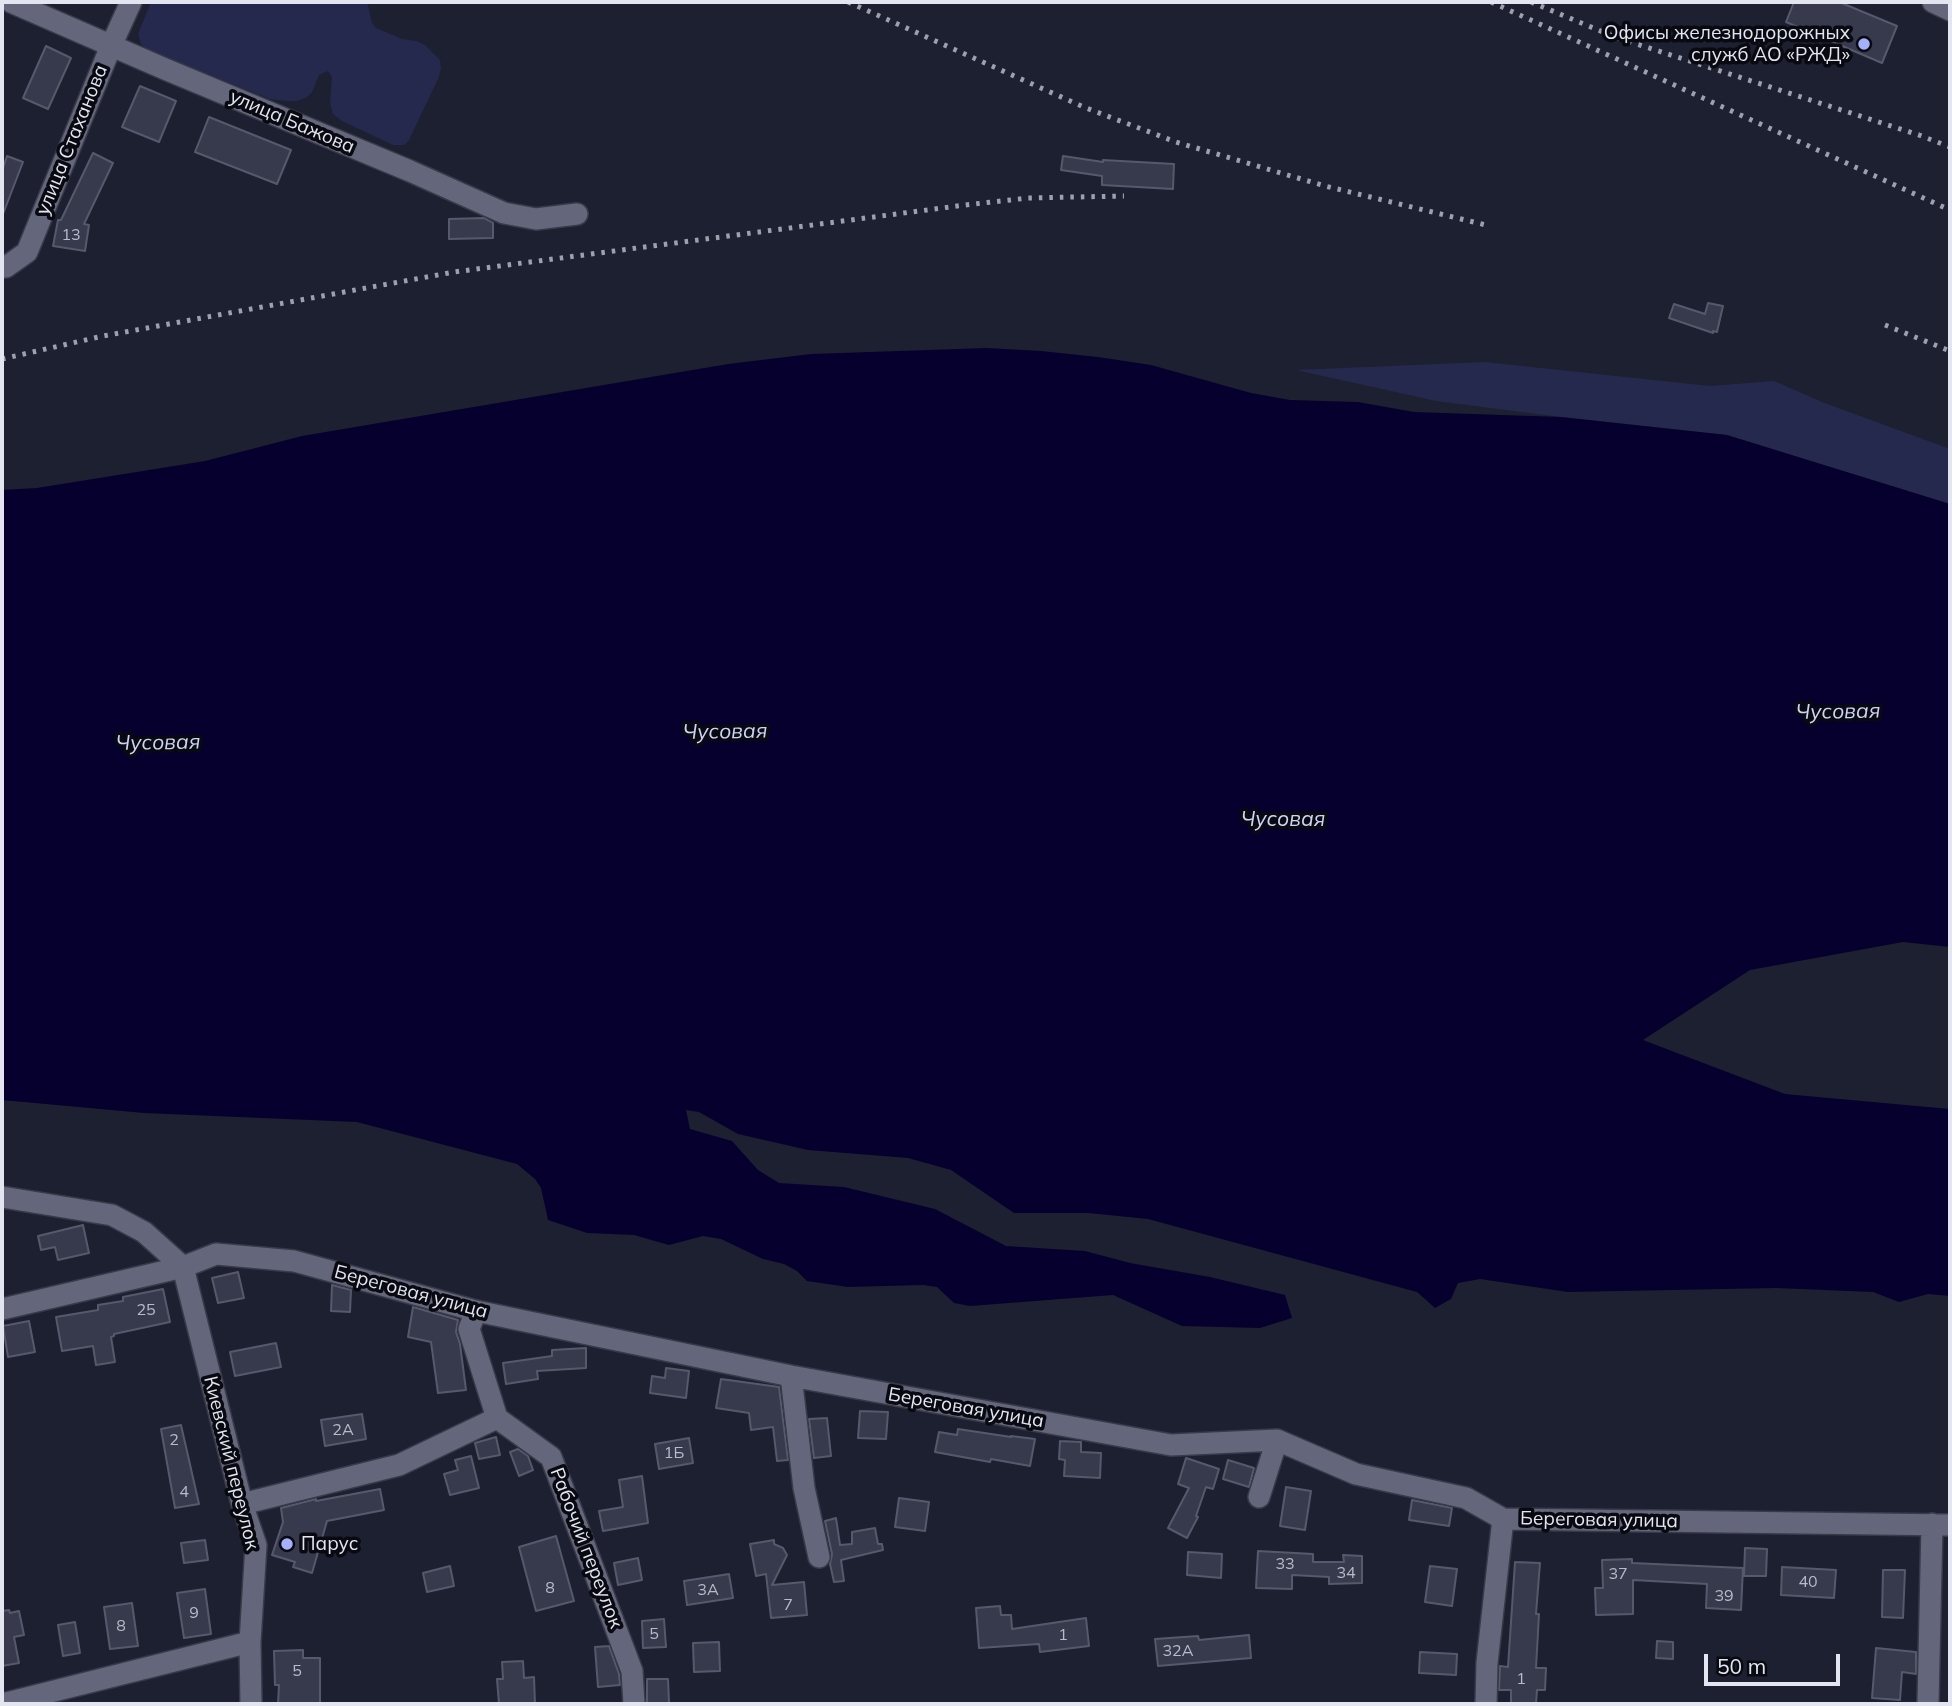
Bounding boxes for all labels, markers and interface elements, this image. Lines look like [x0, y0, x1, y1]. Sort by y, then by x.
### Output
place label: Офисы железнодорожных служб АО «РЖД» [1604, 22, 1850, 66]
marker: Офисы железнодорожных служб АО «РЖД» [1856, 36, 1872, 52]
street label: улица Стаханова [31, 62, 113, 218]
street label: улица Бажова [226, 85, 358, 159]
house number: 13 [61, 225, 81, 245]
water label: Чусовая [1795, 699, 1881, 725]
water label: Чусовая [682, 719, 768, 745]
water label: Чусовая [115, 730, 201, 756]
water label: Чусовая [1241, 807, 1325, 833]
street label: Береговая улица [332, 1261, 490, 1323]
house number: 25 [136, 1300, 156, 1320]
street label: Киевский переулок [198, 1374, 264, 1552]
street label: Береговая улица [886, 1383, 1046, 1433]
house number: 2А [332, 1420, 354, 1440]
house number: 2 [169, 1430, 179, 1450]
house number: 1Б [664, 1443, 684, 1463]
street label: Рабочий переулок [545, 1465, 627, 1631]
house number: 4 [179, 1482, 189, 1502]
street label: Береговая улица [1520, 1507, 1678, 1533]
place label: Парус [301, 1533, 358, 1555]
marker: Парус [279, 1536, 295, 1552]
house number: 33 [1275, 1554, 1295, 1574]
house number: 34 [1336, 1563, 1356, 1583]
house number: 37 [1608, 1564, 1628, 1584]
house number: 40 [1798, 1572, 1818, 1592]
house number: 8 [545, 1578, 555, 1598]
house number: 3А [697, 1580, 719, 1600]
house number: 39 [1714, 1586, 1734, 1606]
house number: 7 [783, 1595, 793, 1615]
house number: 9 [189, 1603, 199, 1623]
house number: 8 [116, 1616, 126, 1636]
house number: 5 [649, 1624, 659, 1644]
house number: 1 [1058, 1625, 1068, 1645]
scale bar [1707, 1640, 1843, 1684]
house number: 32А [1163, 1641, 1193, 1661]
text: 50 m [1717, 1653, 1766, 1679]
house number: 5 [292, 1661, 302, 1681]
house number: 1 [1516, 1669, 1526, 1689]

